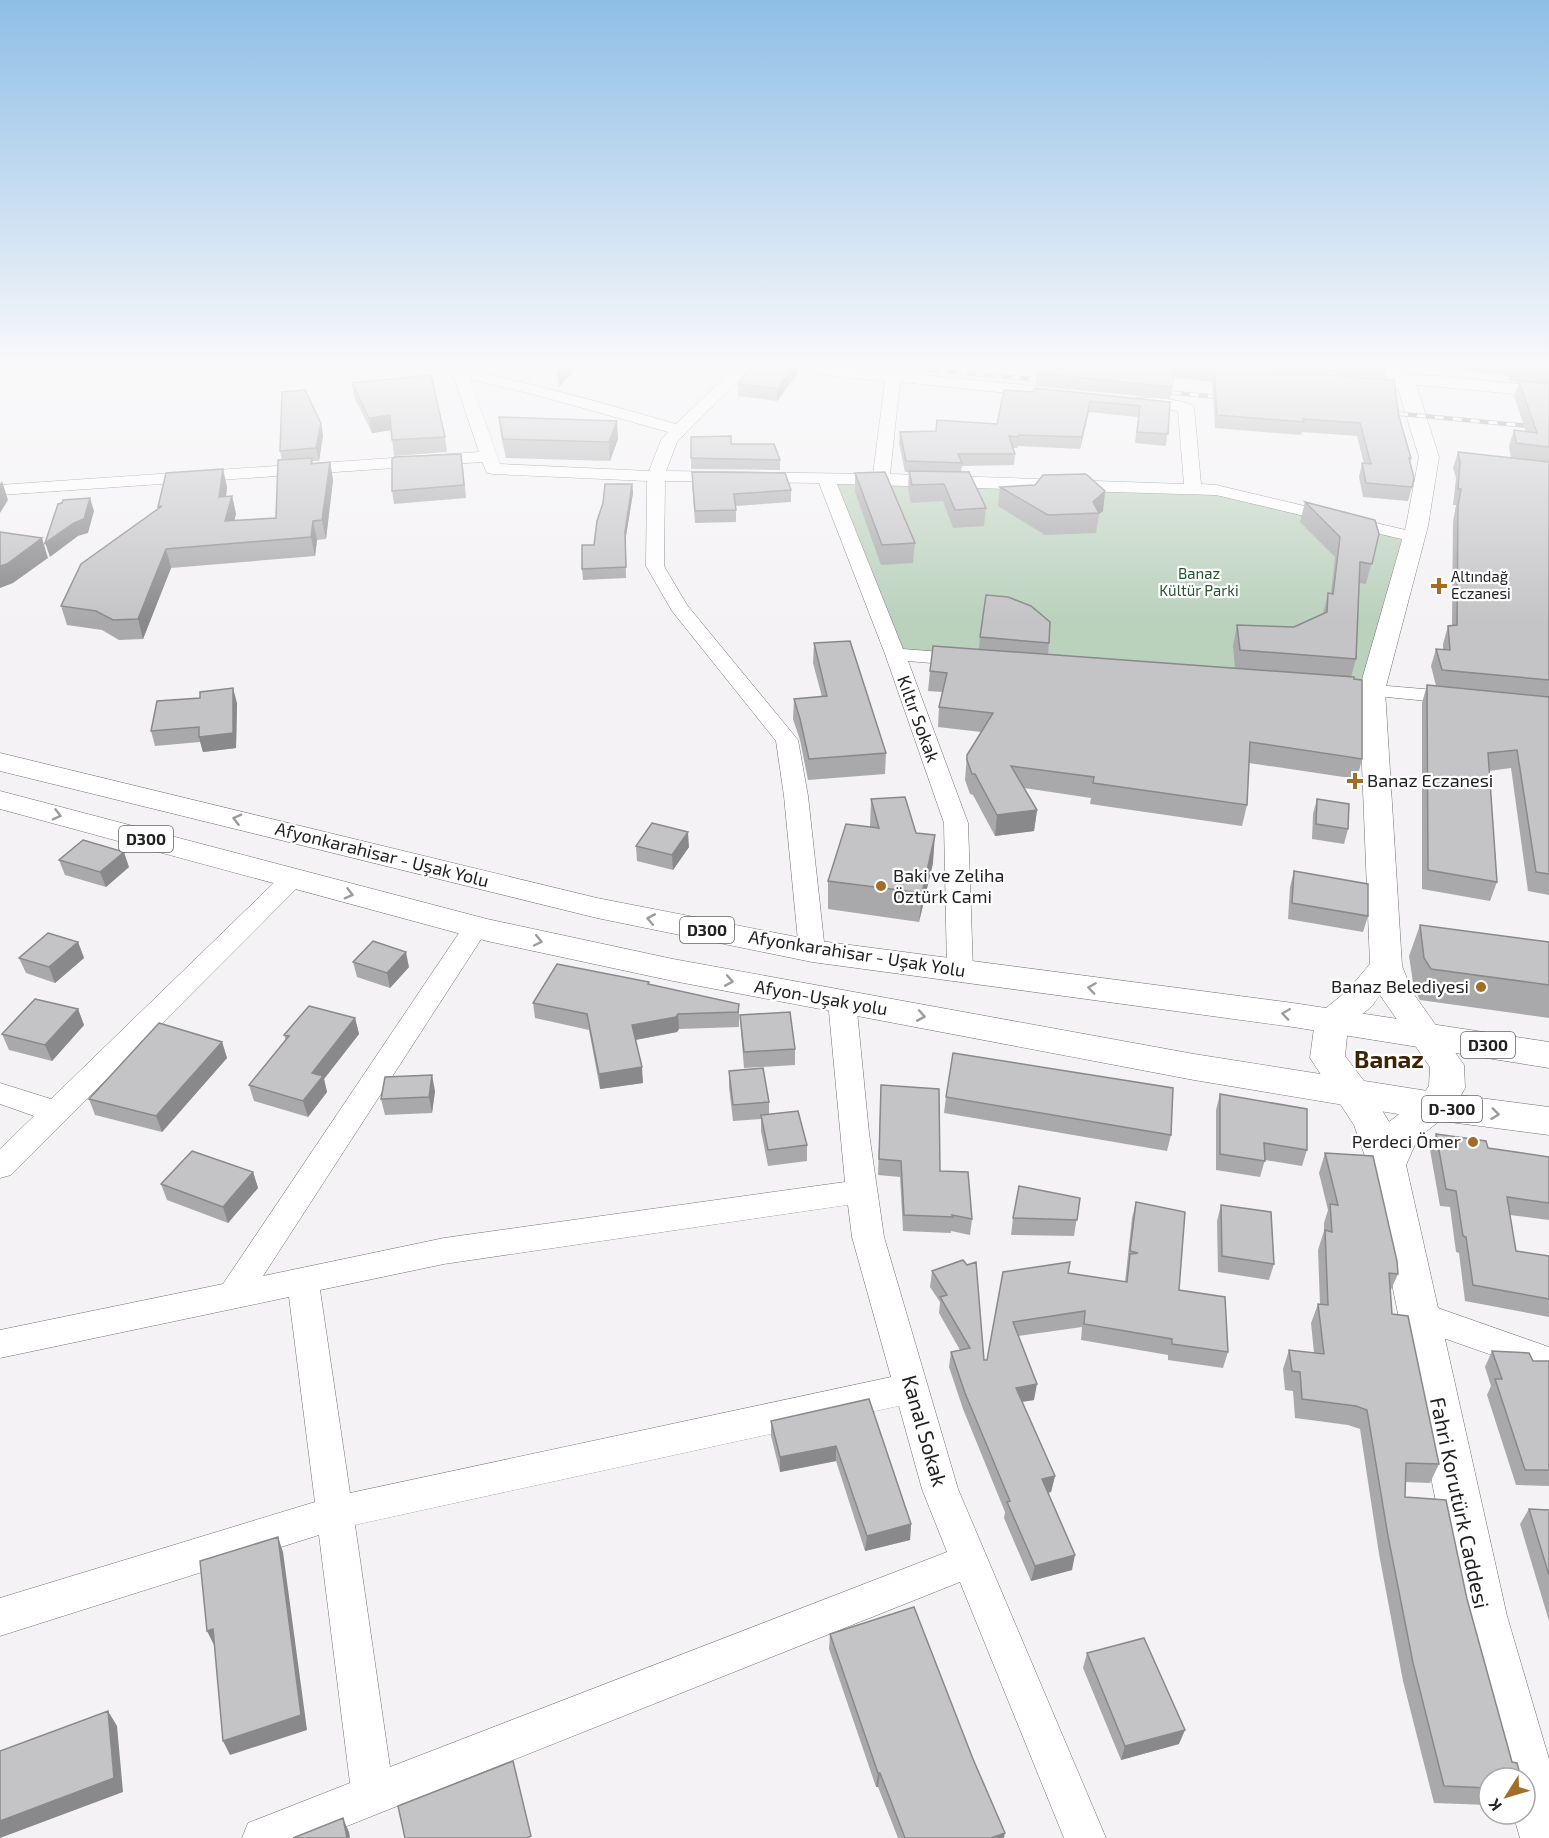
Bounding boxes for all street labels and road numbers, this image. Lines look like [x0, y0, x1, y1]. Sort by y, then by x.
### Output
street label: Kıltır Sokak [893, 672, 945, 765]
street label: Afyonkarahisar - Uşak Yolu [273, 817, 491, 892]
road number: D300 [119, 826, 173, 852]
road number: D300 [680, 917, 734, 943]
street label: Afyonkarahisar - Uşak Yolu [747, 925, 967, 982]
street label: Afyon-Uşak yolu [753, 974, 890, 1021]
road number: D300 [1461, 1032, 1515, 1058]
road number: D-300 [1422, 1096, 1482, 1122]
street label: Kanal Sokak [898, 1372, 953, 1489]
street label: Fahri Korutürk Caddesi [1426, 1395, 1495, 1611]

